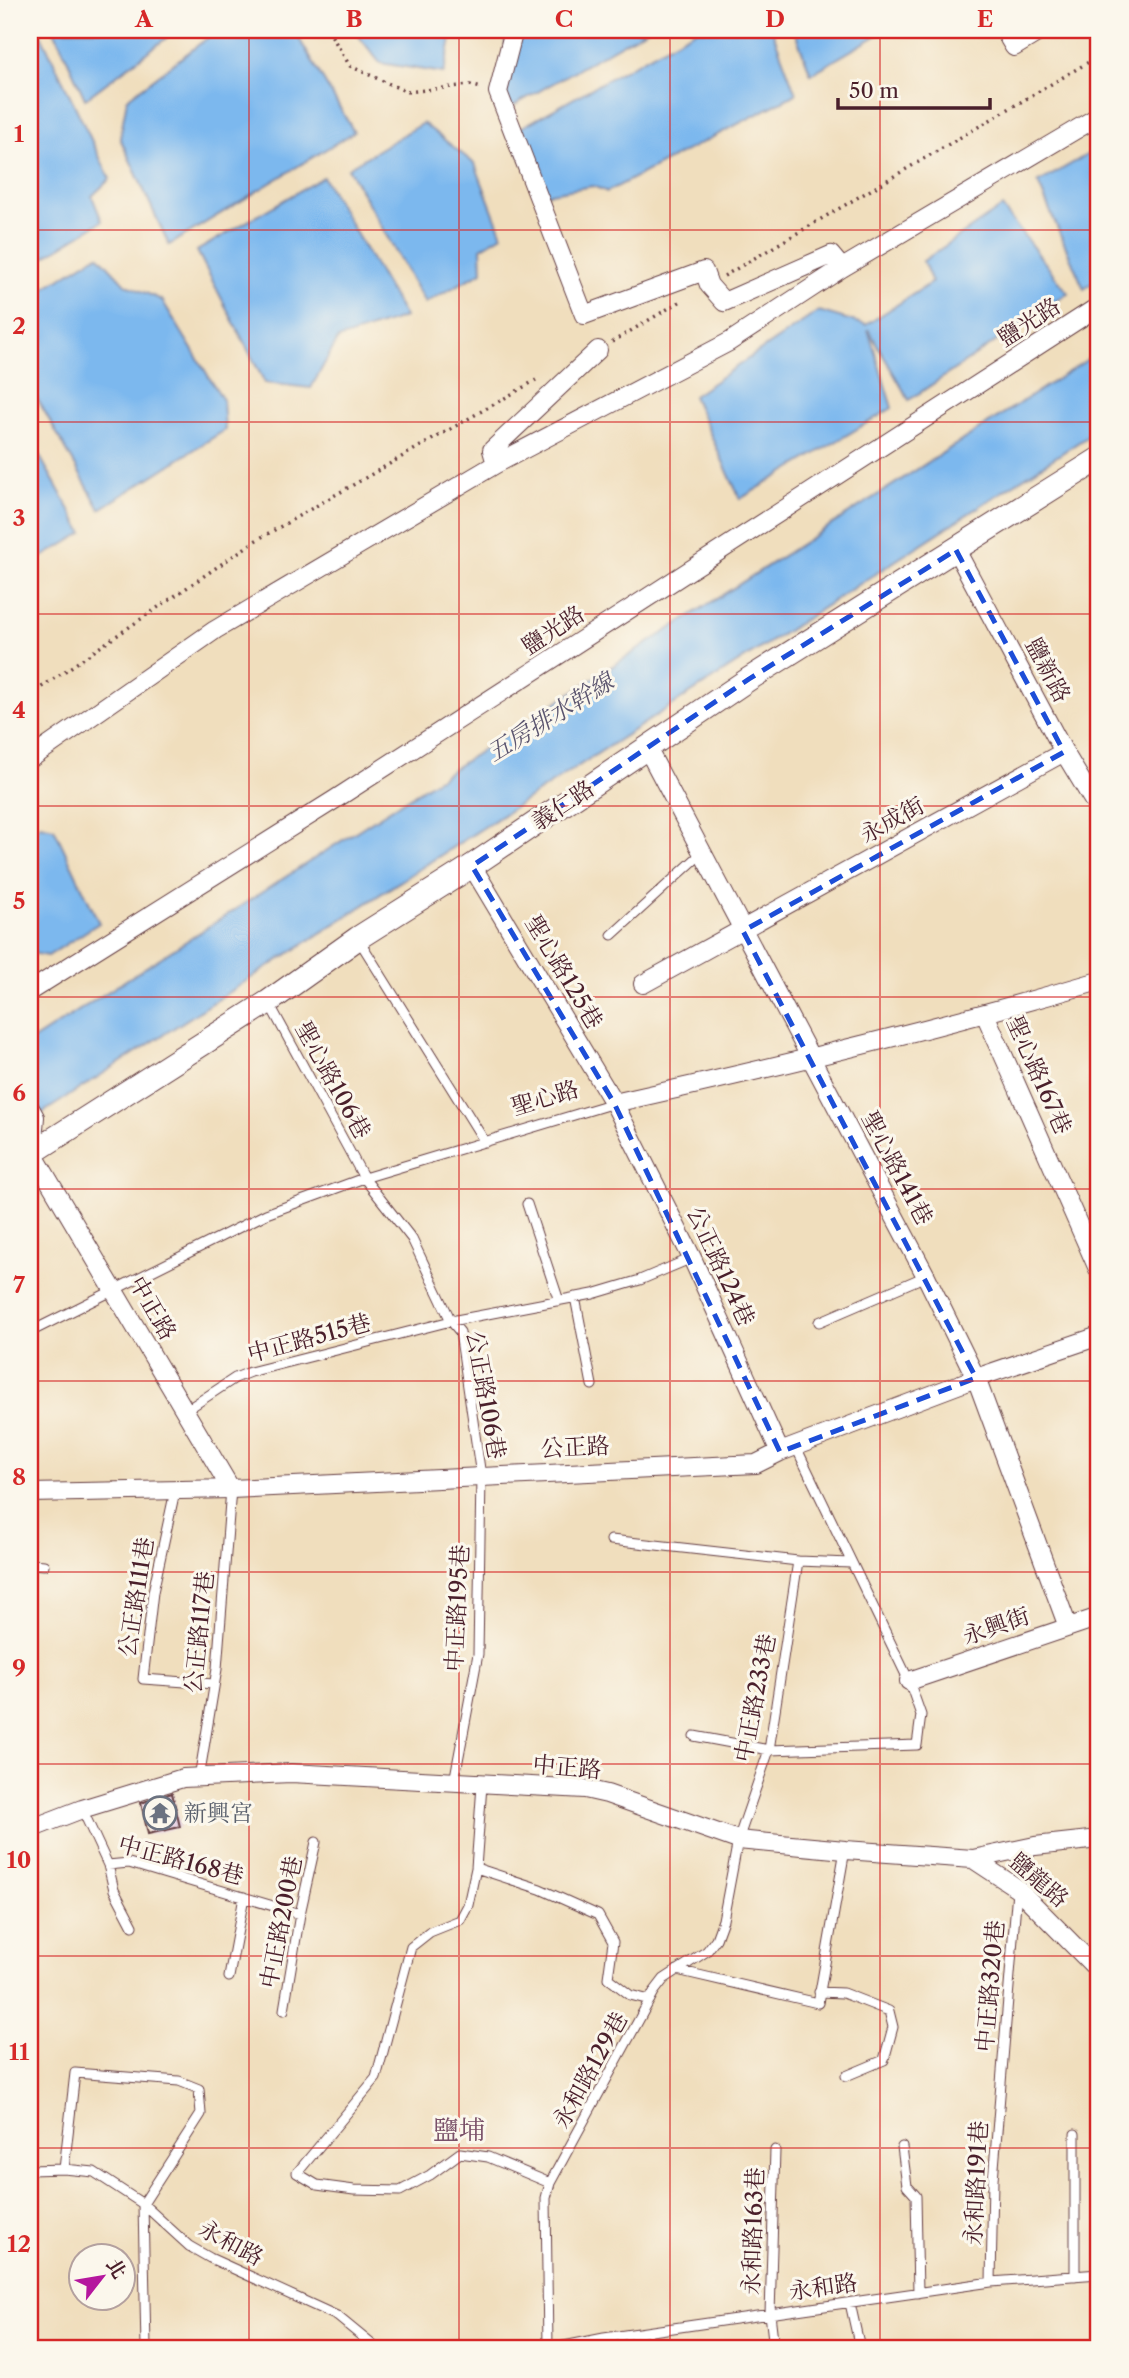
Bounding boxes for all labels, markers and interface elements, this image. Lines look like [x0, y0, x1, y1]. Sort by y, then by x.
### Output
text: A [134, 5, 154, 33]
text: B [345, 5, 363, 33]
text: C [555, 5, 573, 33]
text: D [765, 5, 785, 33]
text: E [977, 5, 993, 33]
scale bar [838, 66, 991, 110]
text: 50 m [849, 78, 899, 103]
text: 1 [14, 120, 25, 148]
street label: 鹽光路 [992, 291, 1066, 353]
text: 2 [12, 312, 26, 340]
text: 3 [13, 504, 26, 532]
street label: 鹽光路 [516, 599, 590, 661]
street label: 鹽新路 [1019, 633, 1077, 707]
water label: 五房排水幹線 [481, 665, 621, 767]
text: 4 [12, 696, 26, 724]
street label: 義仁路 [527, 774, 599, 836]
street label: 永成街 [855, 791, 929, 849]
text: 5 [13, 887, 25, 915]
street label: 聖心路125巷 [519, 910, 609, 1034]
street label: 聖心路167巷 [1001, 1012, 1077, 1138]
street label: 聖心路106巷 [289, 1016, 377, 1144]
street label: 聖心路 [508, 1075, 582, 1121]
text: 6 [12, 1079, 26, 1107]
street label: 聖心路141巷 [855, 1106, 939, 1230]
street label: 公正路124巷 [681, 1202, 761, 1330]
text: 7 [13, 1271, 25, 1299]
street label: 中正路 [124, 1271, 182, 1345]
street label: 中正路515巷 [244, 1308, 374, 1368]
street label: 公正路106巷 [461, 1329, 511, 1461]
street label: 公正路 [540, 1431, 610, 1463]
text: 8 [12, 1463, 26, 1491]
street label: 公正路111巷 [113, 1535, 159, 1659]
street label: 中正路195巷 [440, 1544, 474, 1672]
street label: 公正路117巷 [179, 1570, 219, 1694]
street label: 永興街 [959, 1602, 1033, 1650]
street label: 中正路233巷 [729, 1631, 781, 1765]
text: 9 [12, 1654, 26, 1682]
street label: 中正路 [531, 1750, 603, 1784]
temple icon: 新興宮 [141, 1794, 179, 1832]
place label: 新興宮 [184, 1799, 253, 1827]
street label: 中正路168巷 [115, 1830, 247, 1890]
text: 10 [7, 1846, 31, 1874]
street label: 鹽龍路 [1004, 1847, 1074, 1913]
street label: 中正路200巷 [254, 1853, 308, 1991]
street label: 中正路320巷 [970, 1919, 1010, 2053]
street label: 永和路129巷 [547, 2007, 633, 2133]
text: 11 [9, 2038, 30, 2066]
district label: 鹽埔 [433, 2114, 485, 2146]
street label: 永和路191巷 [959, 2120, 993, 2246]
street label: 永和路163巷 [737, 2167, 769, 2295]
street label: 永和路 [194, 2214, 268, 2272]
text: 12 [7, 2230, 31, 2258]
north arrow [66, 2242, 136, 2312]
text: 北 [101, 2254, 131, 2283]
street label: 永和路 [787, 2268, 859, 2306]

